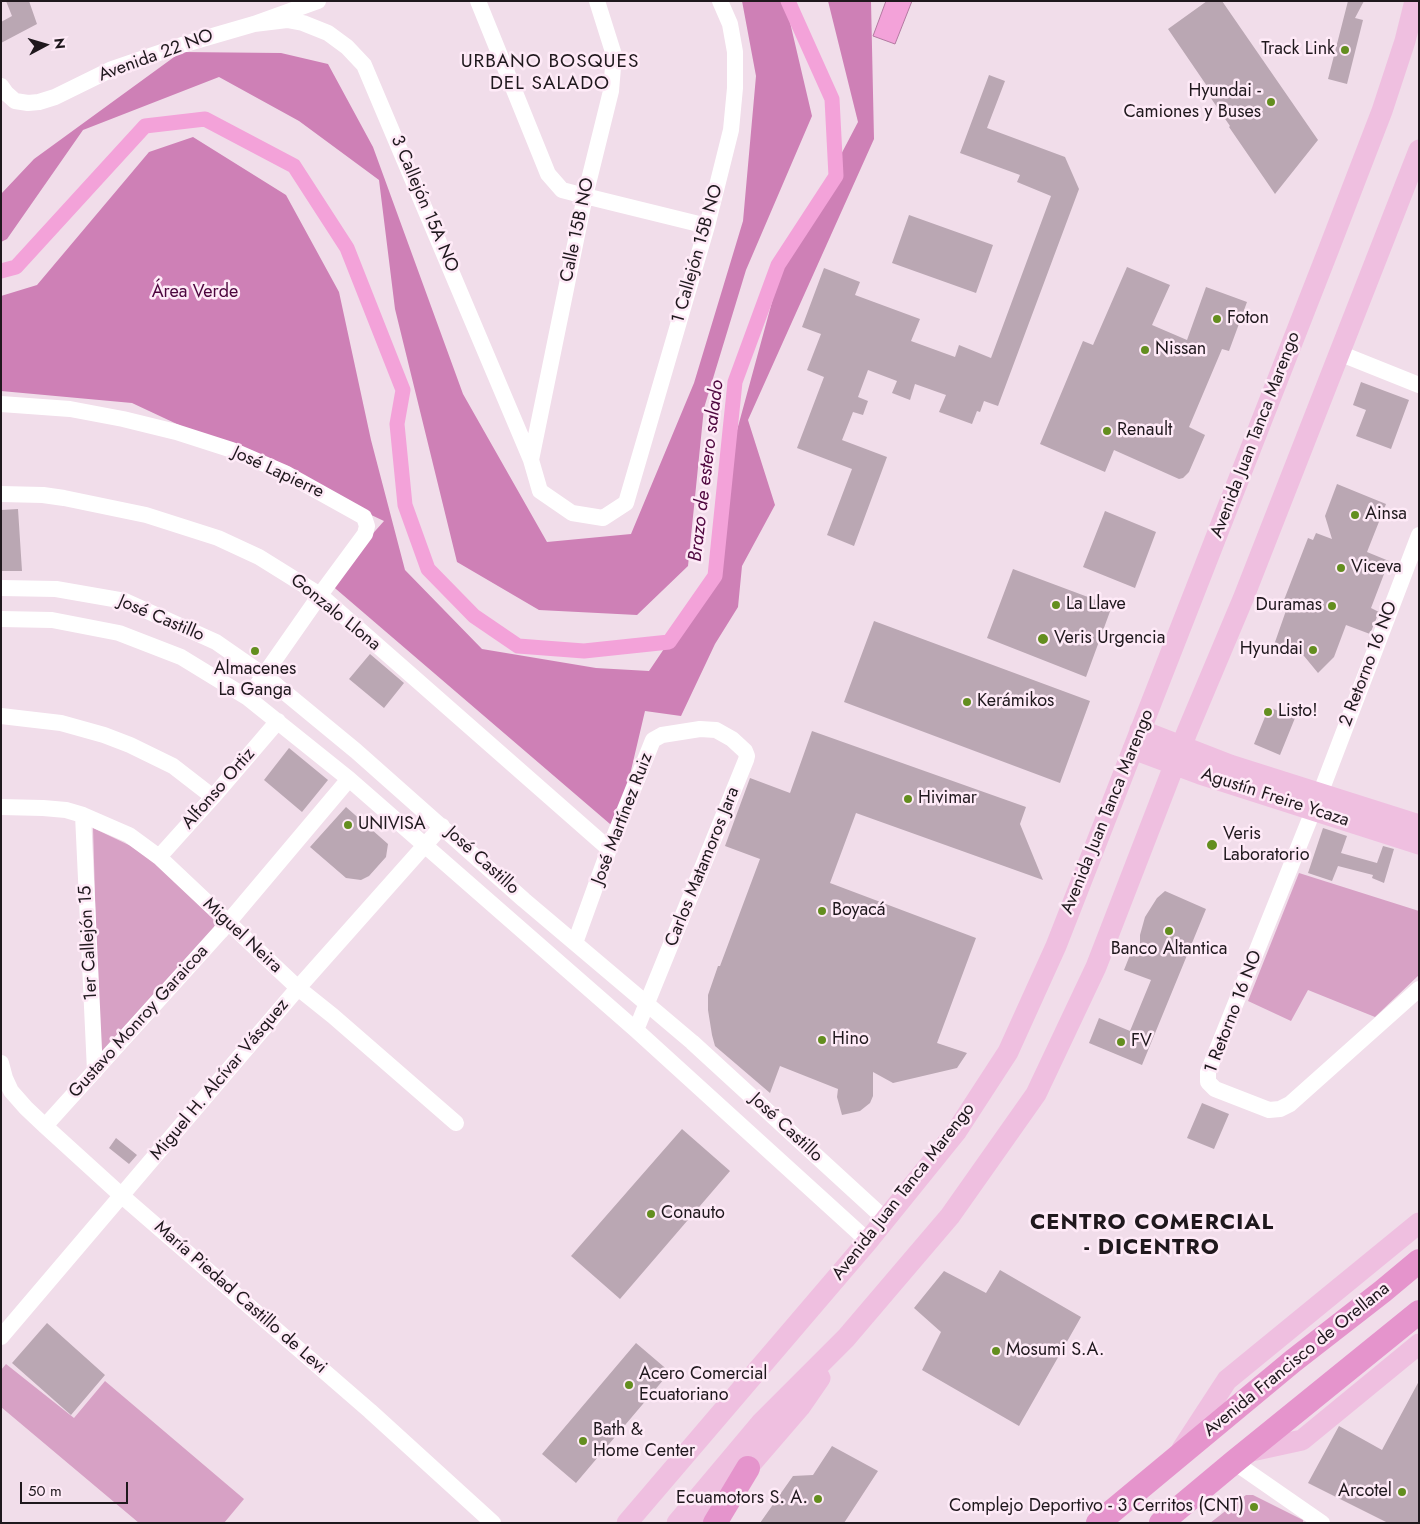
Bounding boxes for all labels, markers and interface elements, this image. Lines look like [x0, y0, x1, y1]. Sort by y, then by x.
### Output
north arrow [20, 20, 70, 70]
street label: Avenida 22 NO [96, 25, 216, 87]
text: N [49, 37, 70, 50]
place label: Track Link [1261, 39, 1335, 61]
marker: Track Link [1339, 44, 1351, 56]
district label: URBANO BOSQUES DEL SALADO [459, 51, 641, 95]
place label: Hyundai - Camiones y Buses [1123, 81, 1261, 124]
marker: Hyundai - Camiones y Buses [1265, 96, 1277, 108]
street label: 3 Callejón 15A NO [385, 132, 463, 276]
street label: Calle 15B NO [556, 176, 600, 284]
street label: 1 Callejón 15B NO [668, 182, 728, 326]
park label: Área Verde [152, 282, 238, 304]
place label: Foton [1227, 308, 1269, 330]
marker: Foton [1211, 313, 1223, 325]
street label: Avenida Juan Tanca Marengo [1207, 329, 1305, 541]
place label: Nissan [1155, 339, 1206, 361]
marker: Nissan [1139, 344, 1151, 356]
water label: Brazo de estero salado [685, 379, 729, 563]
place label: Renault [1117, 420, 1172, 442]
marker: Renault [1101, 425, 1113, 437]
street label: José Lapierre [229, 442, 327, 504]
place label: Ainsa [1365, 504, 1407, 526]
marker: Ainsa [1349, 509, 1361, 521]
place label: Viceva [1351, 557, 1402, 579]
marker: Viceva [1335, 562, 1347, 574]
street label: Gonzalo Llona [286, 570, 384, 656]
street label: José Castillo [115, 591, 207, 647]
place label: La Llave [1066, 594, 1126, 616]
place label: Duramas [1256, 595, 1322, 617]
street label: 2 Retorno 16 NO [1335, 598, 1403, 730]
marker: La Llave [1050, 599, 1062, 611]
marker: Duramas [1326, 600, 1338, 612]
place label: Veris Urgencia [1054, 628, 1165, 650]
marker: Veris Urgencia [1036, 632, 1050, 646]
place label: Hyundai [1240, 639, 1303, 661]
marker: Hyundai [1307, 644, 1319, 656]
marker: Almacenes La Ganga [249, 645, 261, 657]
place label: Almacenes La Ganga [214, 659, 296, 702]
place label: Kerámikos [977, 691, 1054, 713]
marker: Kerámikos [961, 696, 973, 708]
place label: Listo! [1278, 701, 1318, 723]
street label: Avenida Juan Tanca Marengo [1057, 706, 1159, 918]
marker: Listo! [1262, 706, 1274, 718]
street label: Alfonso Ortiz [178, 744, 260, 834]
street label: José Martínez Ruiz [588, 750, 658, 888]
street label: Agustín Freire Ycaza [1198, 764, 1352, 832]
street label: Carlos Matamoros Jara [661, 784, 745, 950]
place label: Hivimar [918, 788, 977, 810]
marker: Hivimar [902, 793, 914, 805]
place label: UNIVISA [358, 814, 426, 836]
marker: UNIVISA [342, 819, 354, 831]
street label: José Castillo [441, 822, 523, 900]
place label: Veris Laboratorio [1223, 824, 1310, 866]
marker: Veris Laboratorio [1205, 838, 1219, 852]
street label: 1er Callejón 15 [75, 885, 103, 1001]
street label: Miguel Neira [198, 894, 286, 978]
place label: Boyacá [832, 900, 886, 922]
marker: Boyacá [816, 905, 828, 917]
marker: Banco Altantica [1163, 925, 1175, 937]
place label: Banco Altantica [1111, 939, 1227, 961]
street label: Gustavo Monroy Garaicoa [65, 941, 213, 1103]
street label: 1 Retorno 16 NO [1201, 947, 1267, 1077]
street label: Miguel H. Alcívar Vásquez [146, 995, 294, 1165]
place label: Hino [832, 1029, 869, 1051]
place label: FV [1131, 1031, 1152, 1053]
marker: Hino [816, 1034, 828, 1046]
marker: FV [1115, 1036, 1127, 1048]
street label: José Castillo [745, 1089, 827, 1167]
street label: Avenida Juan Tanca Marengo [828, 1099, 980, 1285]
place label: Conauto [661, 1203, 725, 1225]
marker: Conauto [645, 1208, 657, 1220]
district label: CENTRO COMERCIAL - DICENTRO [1028, 1211, 1276, 1262]
street label: María Piedad Castillo de Levi [149, 1217, 331, 1379]
street label: Avenida Francisco de Orellana [1200, 1278, 1394, 1442]
place label: Mosumi S.A. [1006, 1340, 1104, 1362]
marker: Mosumi S.A. [990, 1345, 1002, 1357]
place label: Acero Comercial Ecuatoriano [639, 1364, 767, 1406]
marker: Acero Comercial Ecuatoriano [623, 1379, 635, 1391]
place label: Bath & Home Center [593, 1420, 695, 1462]
marker: Bath & Home Center [577, 1435, 589, 1447]
scale bar [22, 1472, 130, 1504]
text: 50 m [28, 1480, 62, 1502]
place label: Arcotel [1338, 1481, 1392, 1503]
marker: Arcotel [1396, 1486, 1408, 1498]
place label: Ecuamotors S. A. [676, 1488, 808, 1510]
marker: Ecuamotors S. A. [812, 1493, 824, 1505]
place label: Complejo Deportivo - 3 Cerritos (CNT) [949, 1496, 1244, 1518]
marker: Complejo Deportivo - 3 Cerritos (CNT) [1248, 1501, 1260, 1513]

